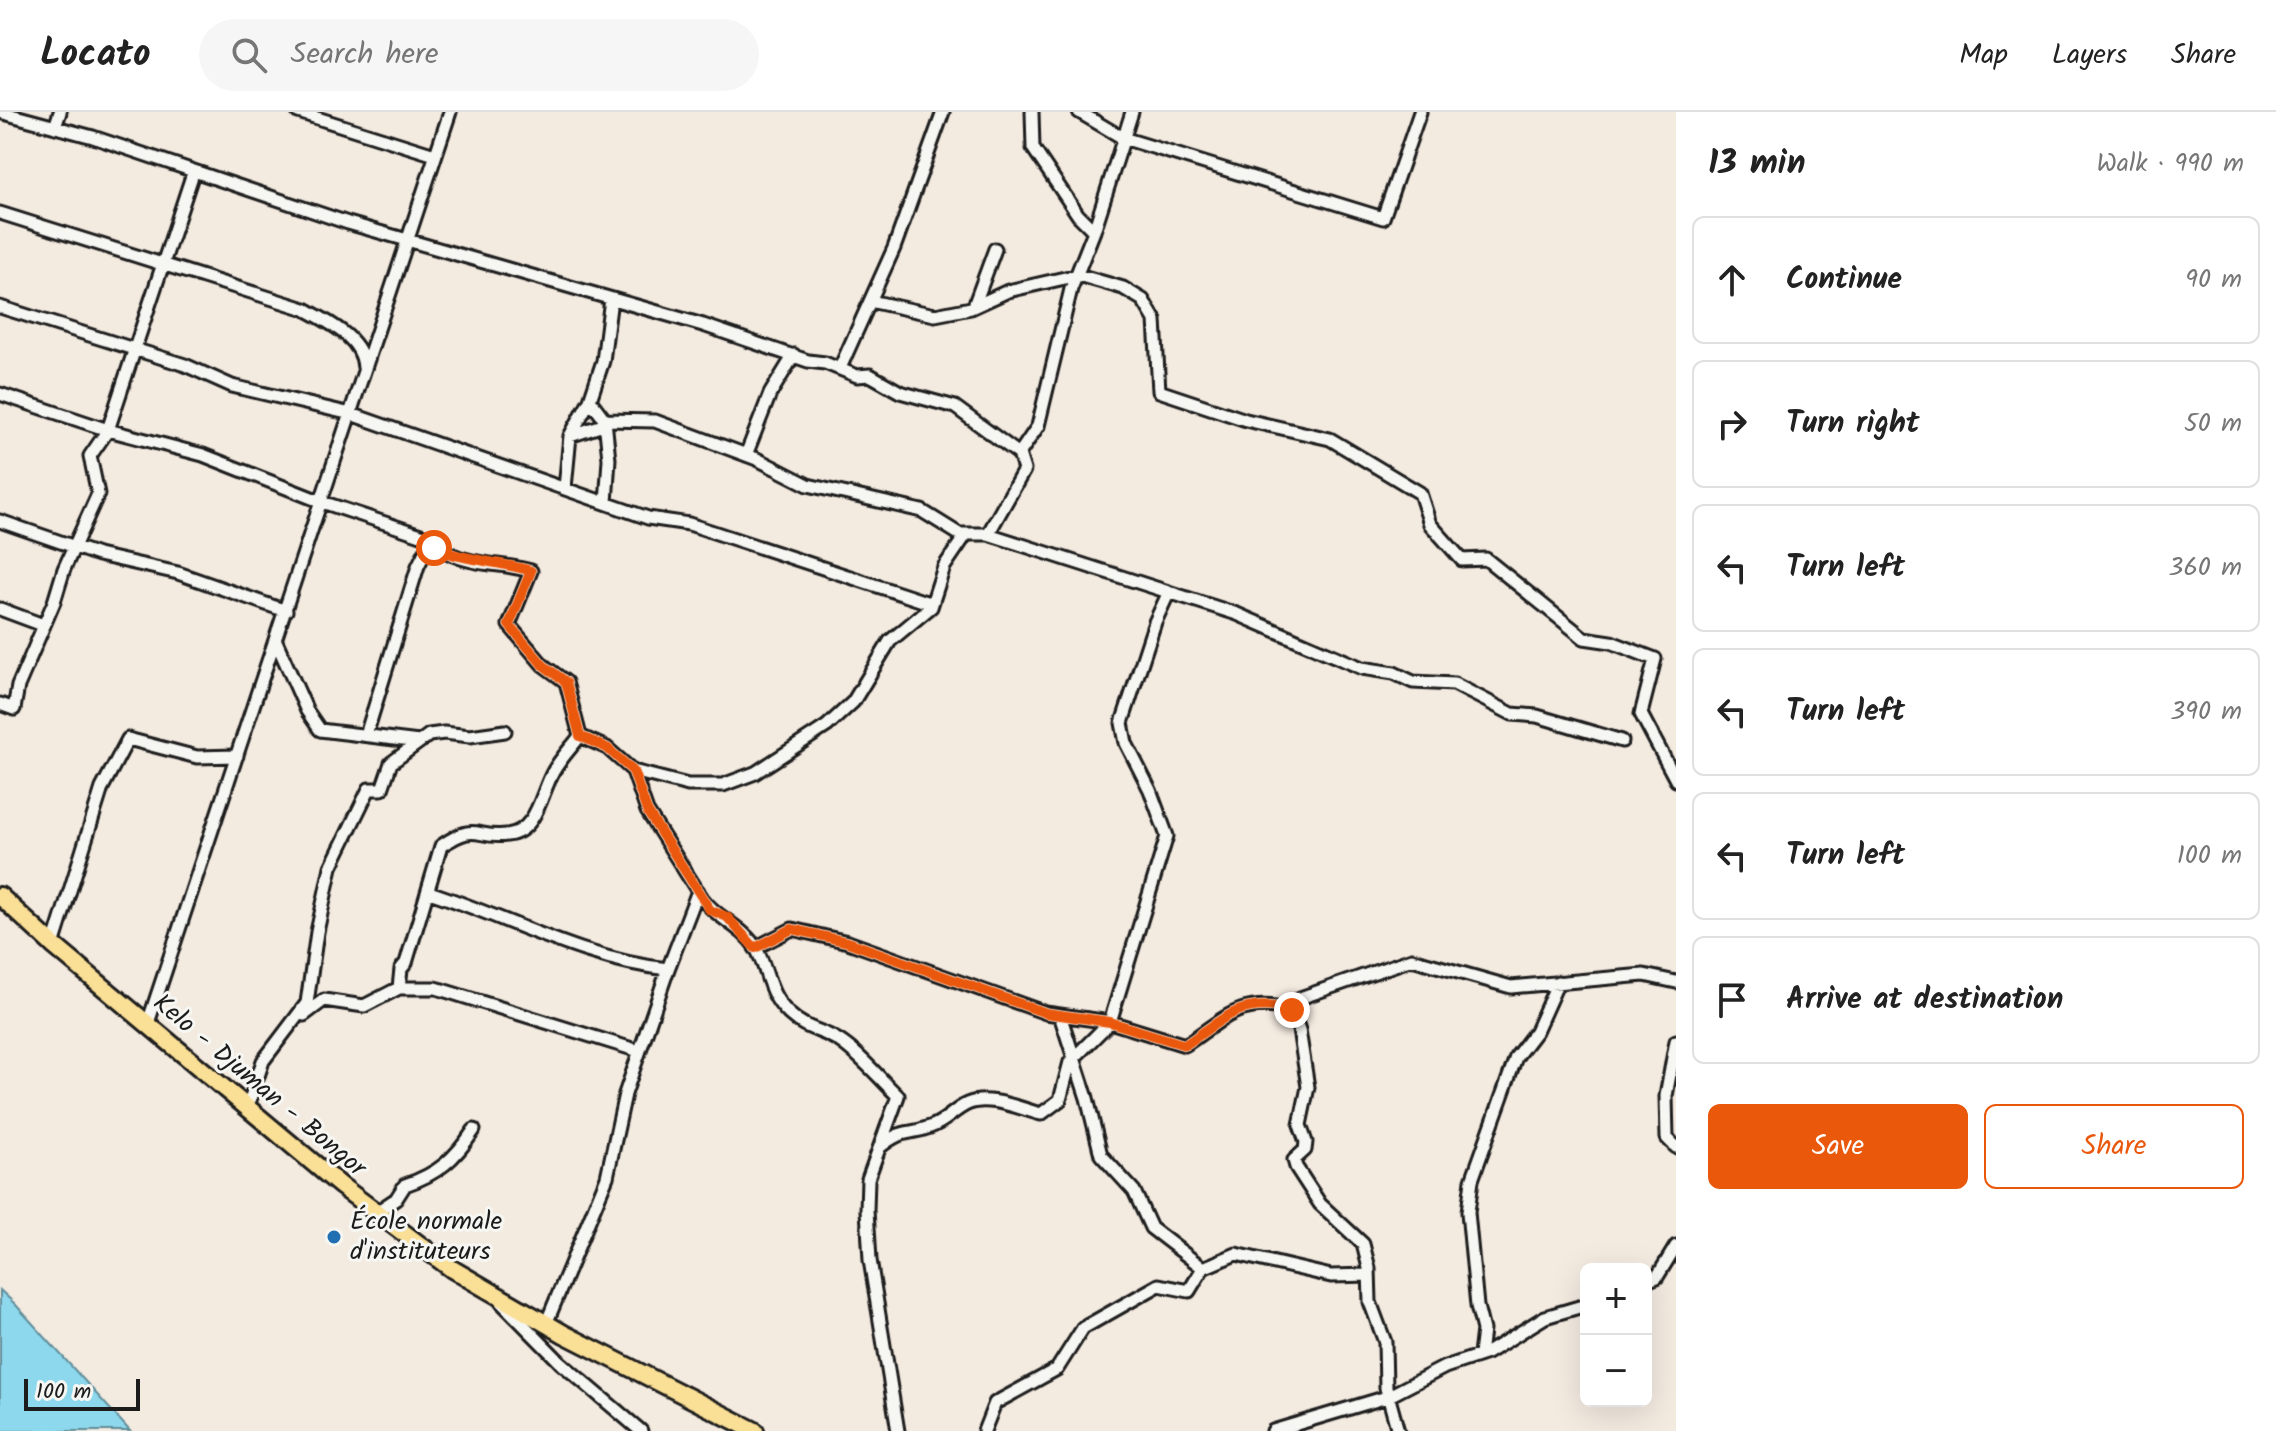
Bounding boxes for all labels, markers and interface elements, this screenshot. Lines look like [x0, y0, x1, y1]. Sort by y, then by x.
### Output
search box [199, 19, 759, 91]
text: Locato [40, 25, 151, 85]
text: Search here [291, 31, 438, 79]
icon: search [227, 33, 271, 77]
text: Map [1959, 33, 2008, 78]
text: Layers [2052, 33, 2127, 78]
text: Share [2171, 33, 2236, 78]
text: 13 min [1708, 137, 1805, 191]
text: Walk · 990 m [2096, 143, 2244, 185]
text: Continue [1786, 256, 1902, 304]
icon: ahead [1710, 258, 1754, 302]
text: 90 m [2185, 259, 2242, 301]
text: Turn right [1786, 400, 1919, 448]
icon: right [1710, 402, 1754, 446]
text: 50 m [2184, 403, 2242, 445]
route start [416, 530, 452, 566]
text: Turn left [1786, 544, 1905, 592]
icon: left [1710, 546, 1754, 590]
text: 360 m [2169, 547, 2242, 589]
text: Turn left [1786, 688, 1905, 736]
icon: left [1710, 690, 1754, 734]
text: 390 m [2170, 691, 2242, 733]
text: Turn left [1786, 832, 1905, 880]
icon: left [1710, 834, 1754, 878]
text: 100 m [2177, 835, 2242, 877]
text: Arrive at destination [1786, 976, 2063, 1024]
icon: arrive [1710, 978, 1754, 1022]
street label: Kelo - Djuman - Bongor [143, 984, 376, 1189]
route end [1274, 992, 1310, 1028]
button: Save [1708, 1104, 1968, 1189]
button: Share [1984, 1104, 2244, 1189]
place label: École normale d'instituteurs [350, 1201, 503, 1273]
marker: École normale d'instituteurs [325, 1228, 343, 1246]
map controls [1580, 1263, 1652, 1407]
button: + [1580, 1263, 1652, 1335]
button: − [1580, 1335, 1652, 1407]
scale bar [24, 1375, 140, 1411]
text: 100 m [36, 1375, 91, 1410]

